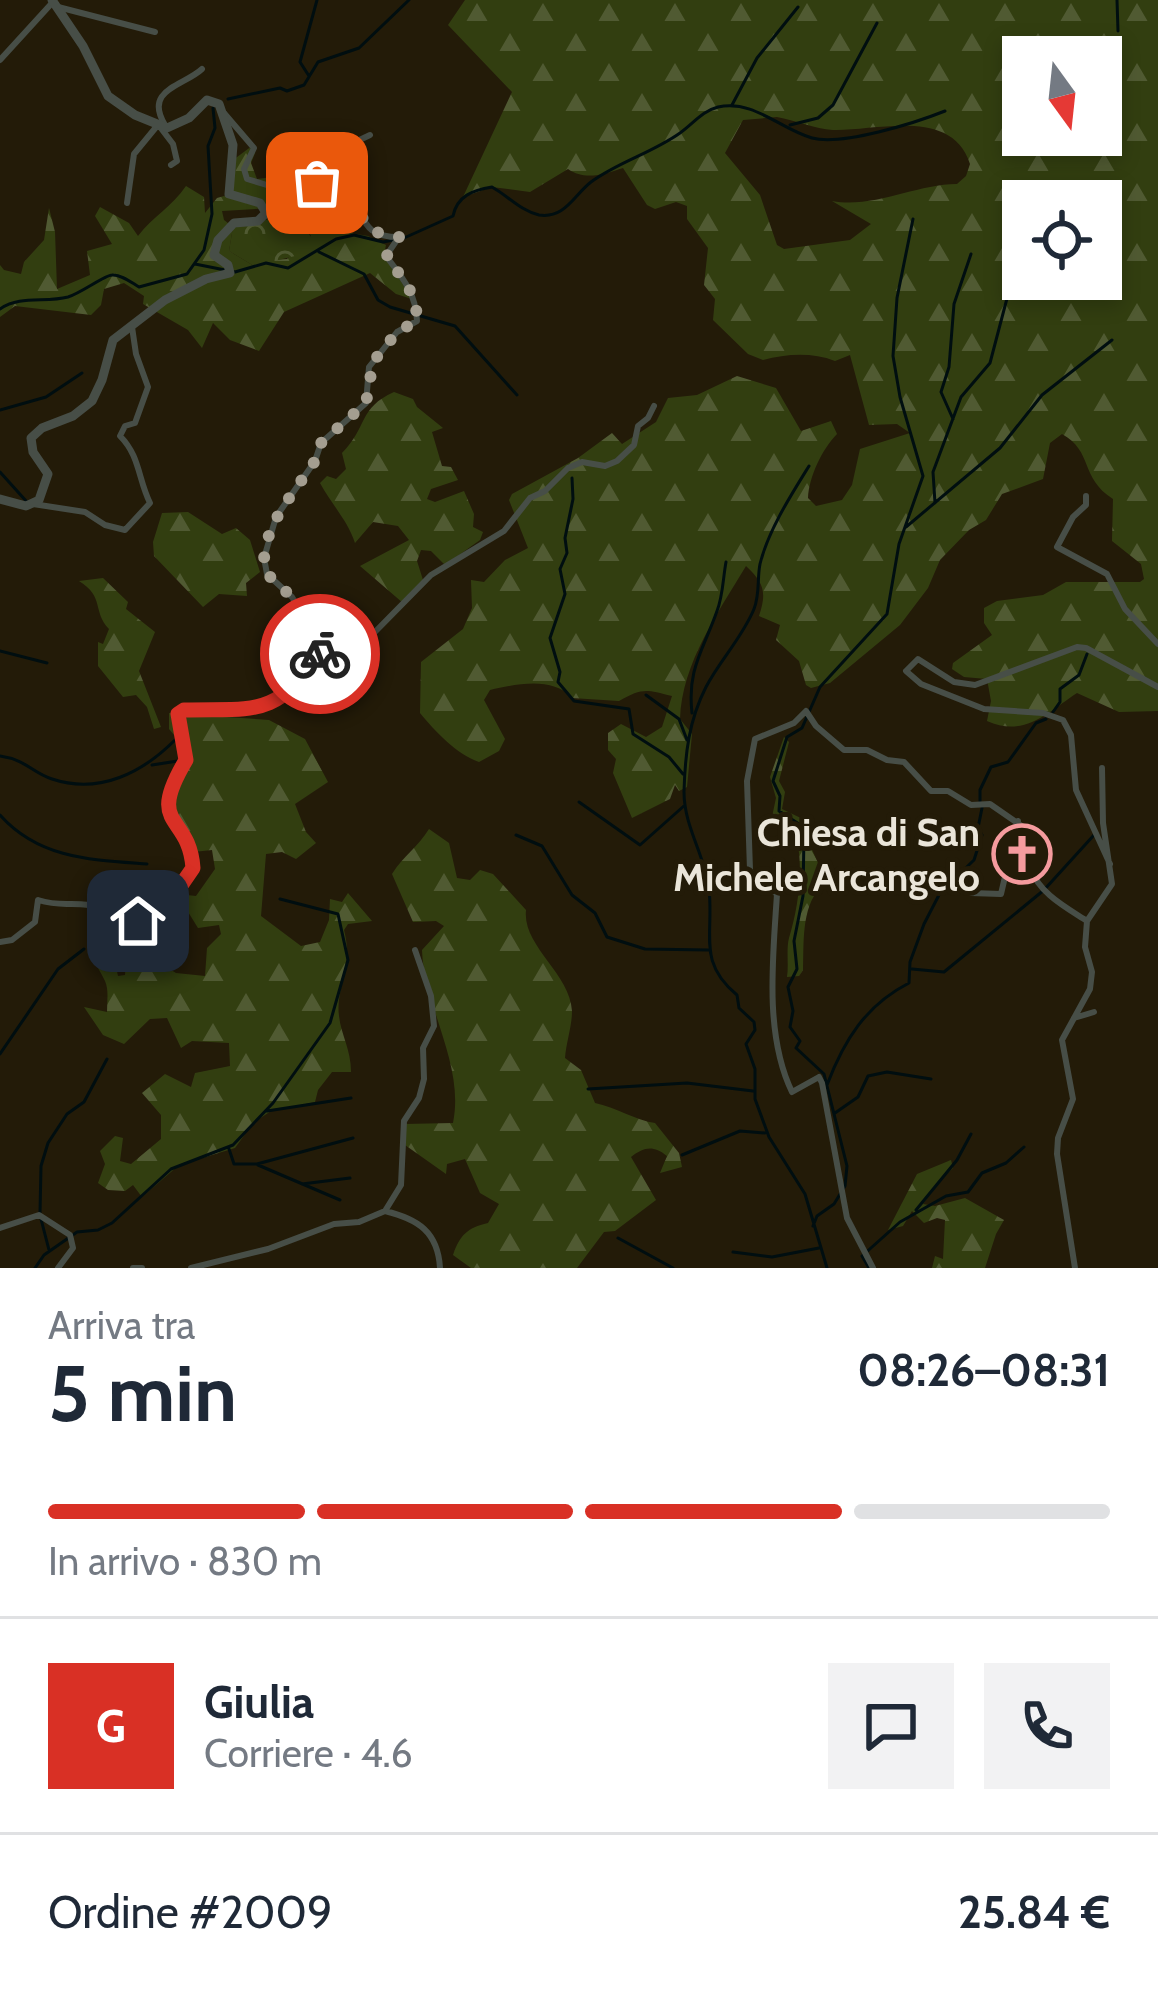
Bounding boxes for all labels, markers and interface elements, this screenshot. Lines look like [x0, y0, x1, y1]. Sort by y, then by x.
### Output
north arrow [1002, 36, 1122, 156]
map controls [1002, 36, 1122, 300]
pin [266, 132, 368, 234]
icon: bag [284, 150, 350, 216]
button: locate [1002, 180, 1122, 300]
courier [260, 594, 380, 714]
icon: bike [287, 621, 353, 687]
place label: Chiesa di San Michele Arcangelo [673, 808, 980, 901]
church icon: Chiesa di San Michele Arcangelo [991, 823, 1053, 885]
pin [87, 870, 189, 972]
icon: home [105, 888, 171, 954]
text: Arriva tra [48, 1301, 195, 1349]
text: 08:26–08:31 [857, 1343, 1110, 1397]
text: 5 min [48, 1346, 237, 1441]
text: In arrivo · 830 m [48, 1537, 322, 1585]
button: chat [828, 1663, 954, 1789]
button: phone [984, 1663, 1110, 1789]
text: Giulia [204, 1675, 314, 1729]
text: G [96, 1699, 126, 1753]
text: Corriere · 4.6 [204, 1729, 413, 1777]
text: Ordine #2009 [48, 1885, 332, 1939]
text: 25.84 € [958, 1885, 1110, 1939]

